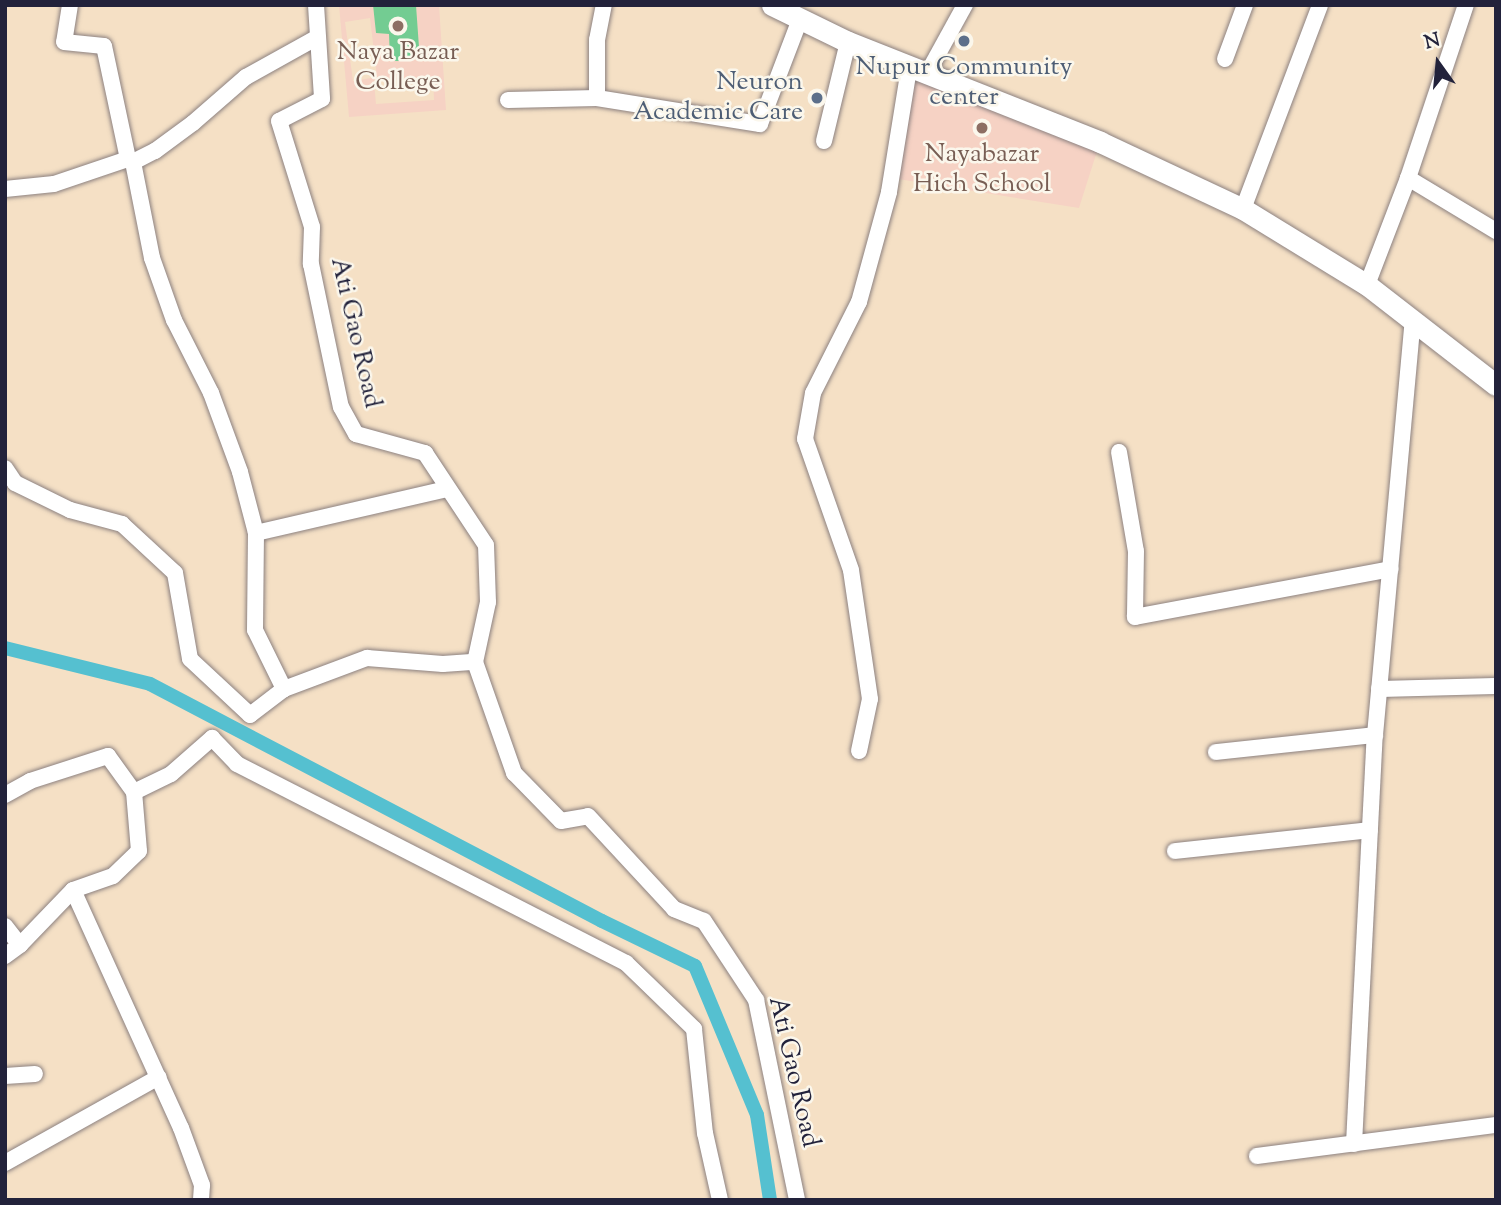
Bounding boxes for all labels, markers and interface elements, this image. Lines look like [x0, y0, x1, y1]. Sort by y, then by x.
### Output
marker: Naya Bazar College [390, 18, 406, 34]
text: N [1422, 27, 1443, 57]
north arrow [1403, 28, 1473, 98]
marker: Nupur Community center [956, 33, 972, 49]
place label: Naya Bazar College [337, 37, 459, 98]
place label: Nupur Community center [856, 52, 1072, 114]
place label: Neuron Academic Care [633, 67, 803, 128]
marker: Neuron Academic Care [809, 90, 825, 106]
marker: Nayabazar Hich School [974, 120, 990, 136]
place label: Nayabazar Hich School [913, 139, 1051, 200]
street label: Ati Gao Road [323, 255, 387, 411]
street label: Ati Gao Road [761, 994, 825, 1150]

